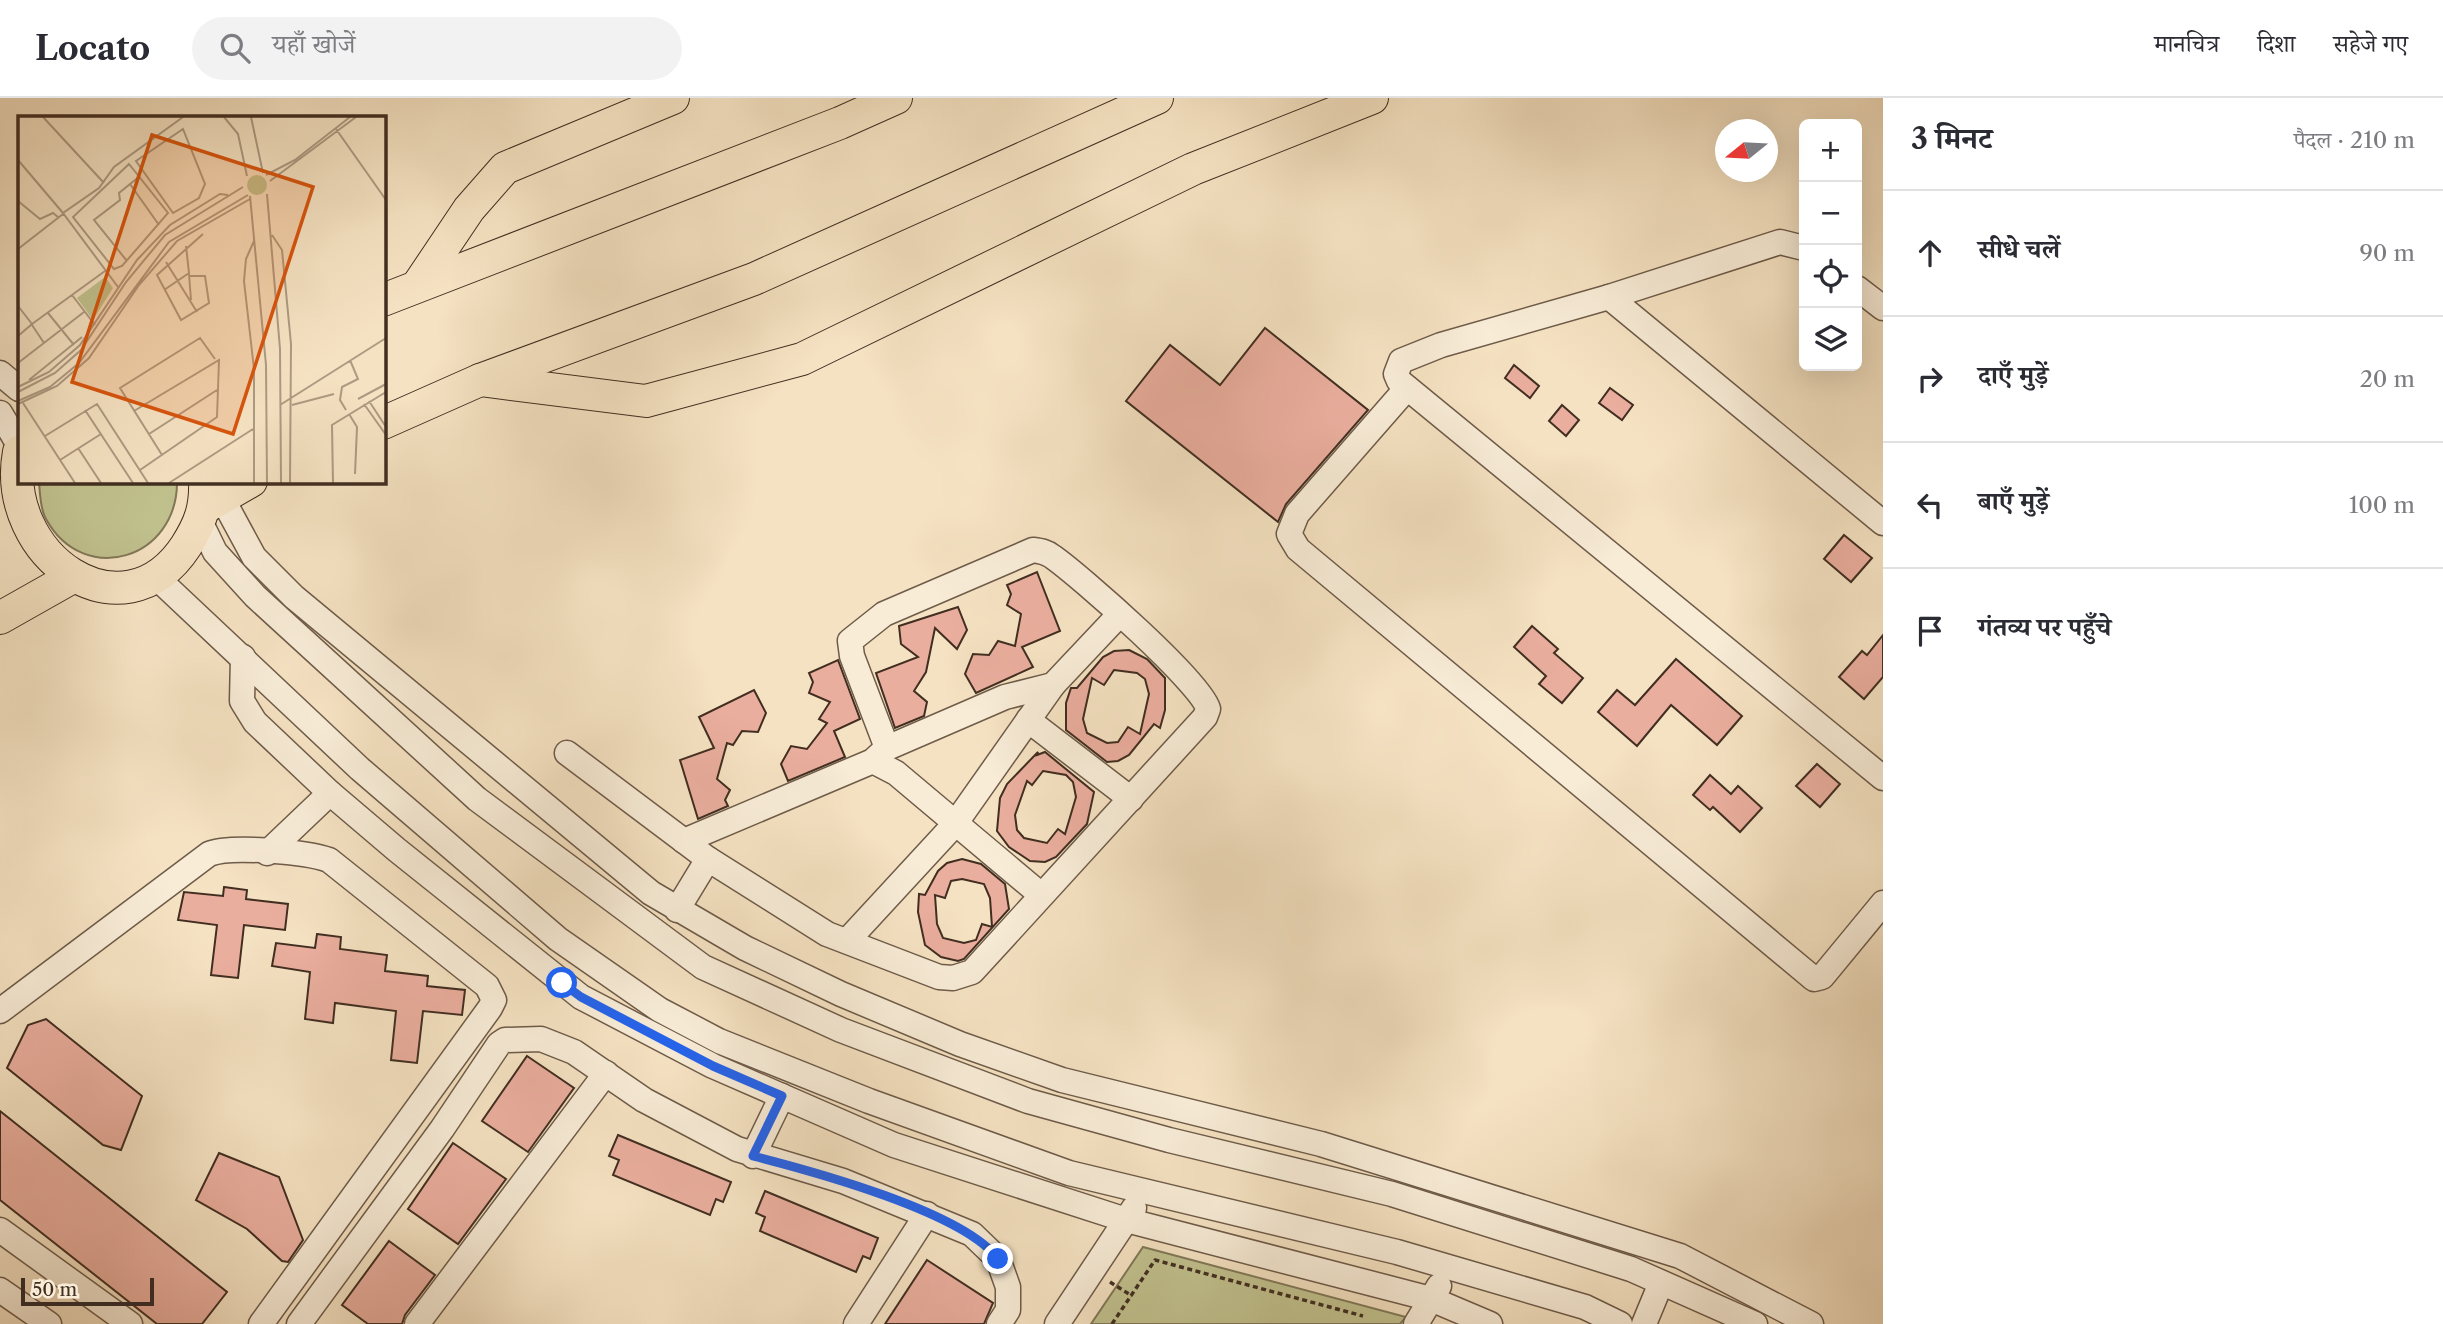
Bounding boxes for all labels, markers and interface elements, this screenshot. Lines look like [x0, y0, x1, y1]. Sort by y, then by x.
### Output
search box [192, 17, 682, 80]
text: Locato [35, 28, 150, 69]
text: यहाँ खोजें [272, 28, 355, 60]
icon: search [216, 29, 254, 67]
text: मानचित्र [2154, 29, 2219, 58]
text: दिशा [2257, 29, 2295, 58]
text: सहेजे गए [2333, 29, 2408, 58]
inset map [18, 116, 385, 483]
north arrow [1715, 119, 1778, 182]
map controls [1799, 119, 1862, 371]
button: + [1799, 119, 1862, 182]
text: 3 मिनट [1911, 120, 1992, 157]
text: पैदल · 210 m [2294, 126, 2415, 154]
button: − [1799, 182, 1862, 245]
text: सीधे चलें [1978, 233, 2060, 265]
icon: ahead [1911, 234, 1949, 272]
text: 90 m [2359, 239, 2415, 267]
button: locate [1799, 245, 1862, 308]
button: layers [1799, 308, 1862, 371]
text: दाएँ मुड़ें [1978, 359, 2048, 391]
icon: right [1911, 360, 1949, 398]
text: 20 m [2360, 365, 2415, 393]
text: बाएँ मुड़ें [1978, 485, 2049, 517]
icon: left [1911, 486, 1949, 524]
text: 100 m [2349, 491, 2415, 519]
text: गंतव्य पर पहुँचे [1978, 611, 2111, 643]
icon: arrive [1911, 612, 1949, 650]
route start [546, 967, 577, 998]
route end [982, 1243, 1013, 1274]
scale bar [21, 1275, 154, 1307]
text: 50 m [32, 1278, 77, 1301]

